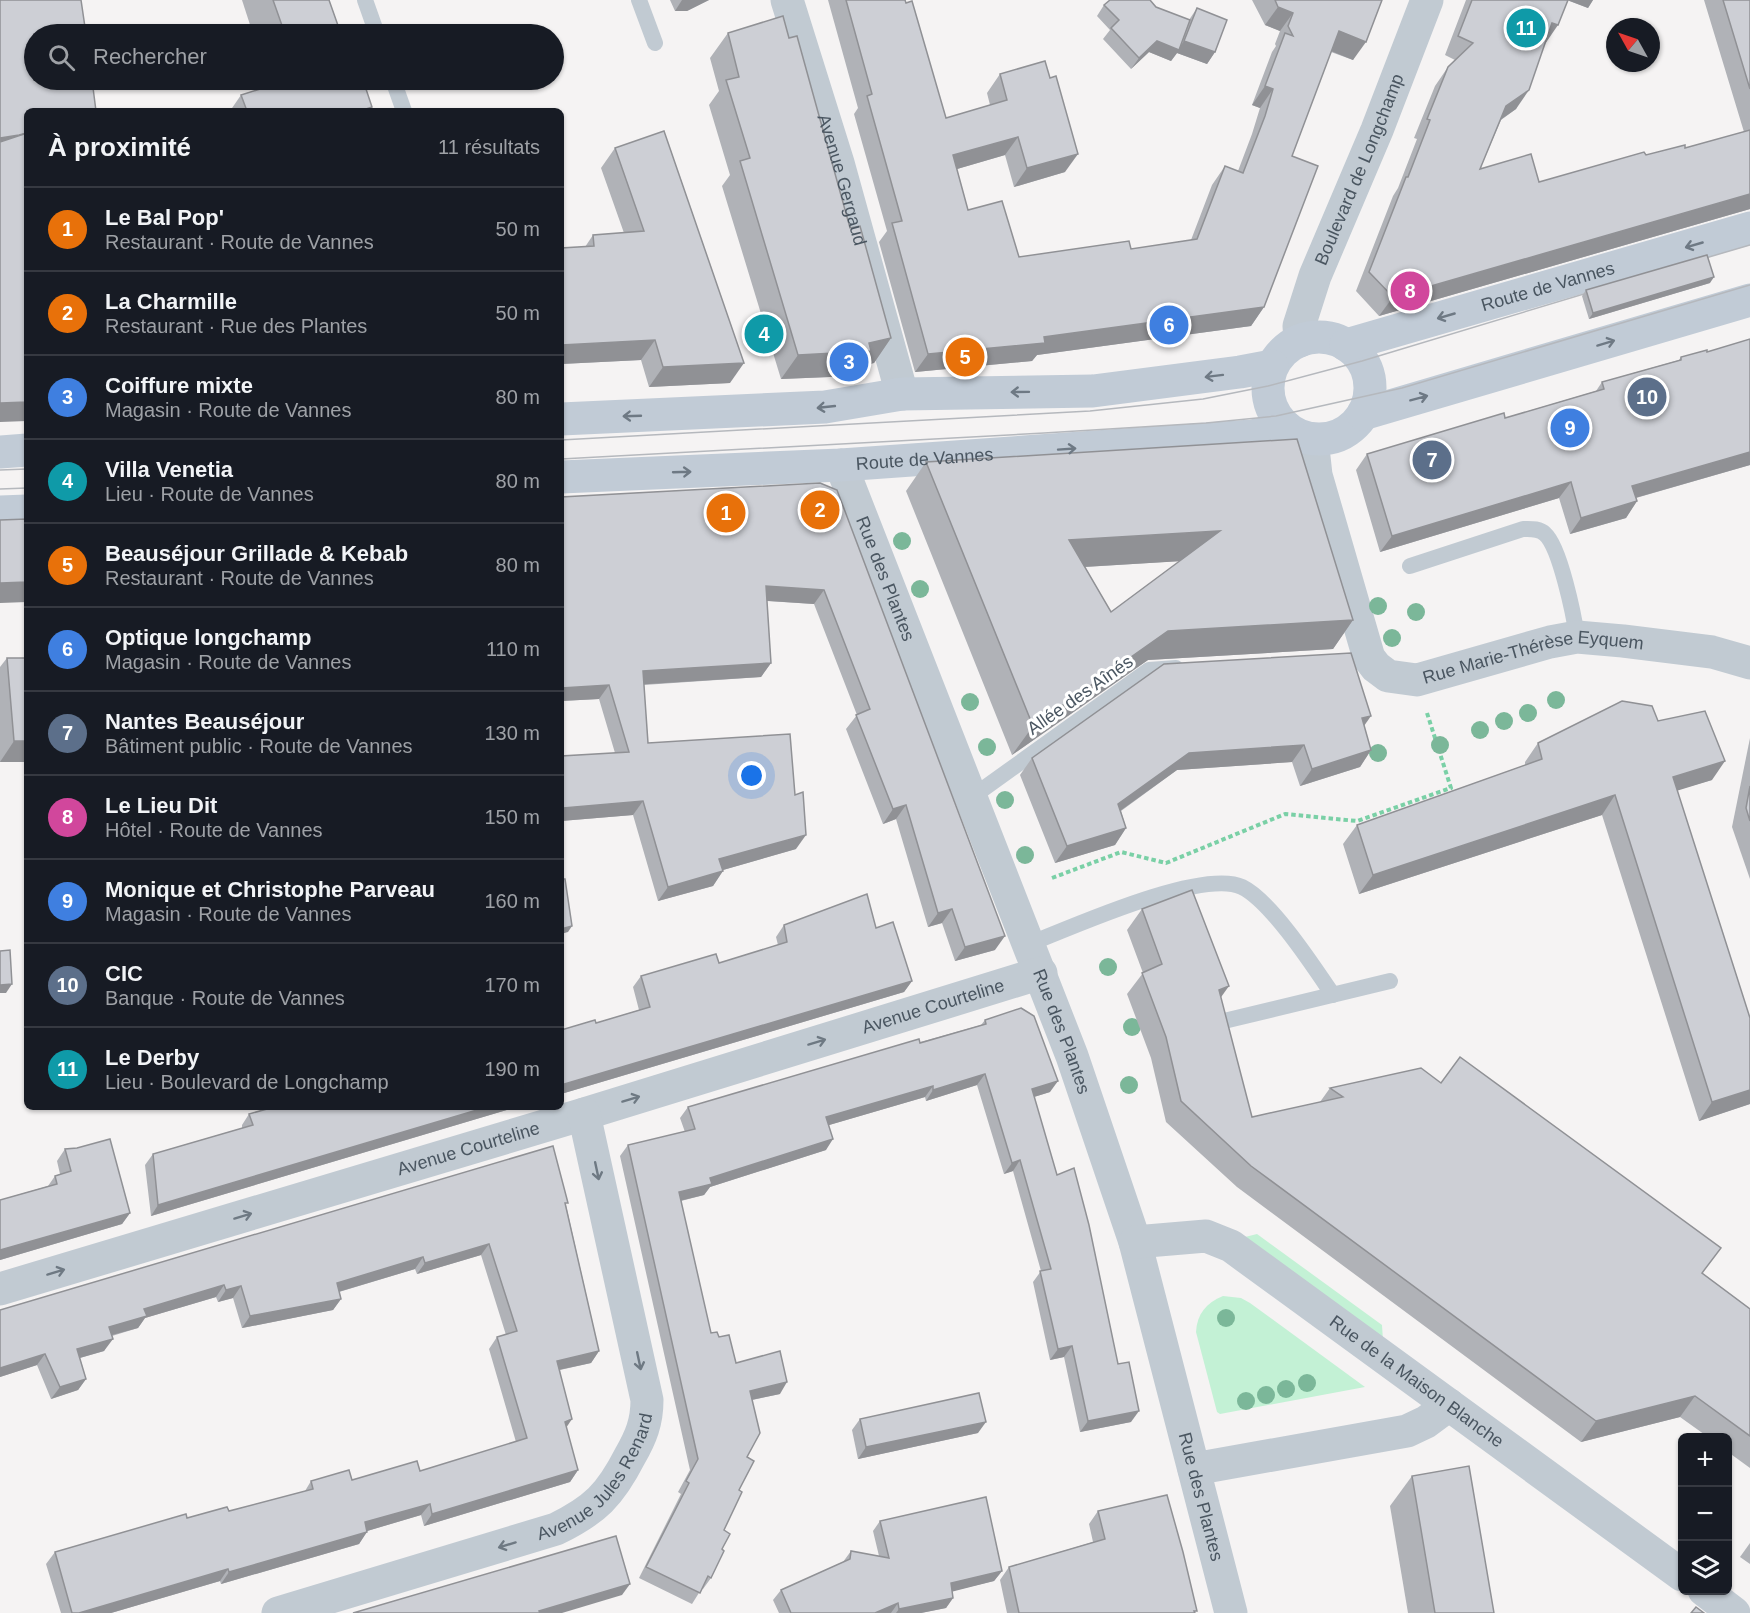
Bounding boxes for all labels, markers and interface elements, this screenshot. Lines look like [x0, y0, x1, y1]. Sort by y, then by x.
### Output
pin: 11 [1506, 6, 1546, 51]
north arrow [1606, 18, 1660, 72]
search box [24, 24, 564, 90]
icon: search [45, 41, 78, 74]
text: Rechercher [93, 44, 207, 69]
street label: Boulevard de Longchamp [1311, 71, 1408, 268]
street label: Avenue Gergaud [813, 112, 870, 248]
text: À proximité [48, 132, 191, 162]
text: 11 résultats [438, 136, 540, 158]
text: Le Bal Pop' [105, 205, 224, 230]
text: 1 [62, 218, 73, 240]
text: 50 m [496, 218, 540, 240]
text: Restaurant · Route de Vannes [105, 231, 374, 253]
one-way arrow [1685, 239, 1704, 251]
street label: Route de Vannes [1479, 258, 1617, 315]
pin: 8 [1390, 268, 1430, 314]
text: La Charmille [105, 289, 237, 314]
text: 2 [62, 302, 73, 324]
text: 50 m [496, 302, 540, 324]
pin: 6 [1150, 302, 1188, 348]
one-way arrow [1437, 311, 1456, 322]
pin: 4 [744, 312, 783, 356]
text: Restaurant · Rue des Plantes [105, 315, 367, 337]
pin: 5 [946, 334, 984, 380]
one-way arrow [1596, 337, 1615, 348]
pin: 3 [830, 340, 868, 385]
one-way arrow [1205, 370, 1225, 381]
text: Coiffure mixte [105, 373, 253, 398]
pin: 10 [1628, 374, 1666, 420]
text: 3 [62, 386, 73, 408]
text: 80 m [496, 386, 540, 408]
one-way arrow [1011, 386, 1031, 398]
one-way arrow [1409, 392, 1428, 403]
text: Magasin · Route de Vannes [105, 399, 351, 421]
one-way arrow [817, 401, 837, 412]
pin: 9 [1550, 406, 1590, 450]
one-way arrow [622, 410, 642, 421]
pin: 7 [1412, 438, 1452, 482]
one-way arrow [1057, 443, 1077, 454]
street label: Route de Vannes [855, 444, 994, 474]
text: Villa Venetia [105, 457, 233, 482]
one-way arrow [672, 467, 692, 478]
text: 4 [62, 470, 73, 492]
text: 80 m [496, 470, 540, 492]
text: Lieu · Route de Vannes [105, 483, 314, 505]
pin: 2 [800, 488, 840, 532]
pin: 1 [706, 490, 746, 536]
street label: Rue des Plantes [852, 513, 919, 644]
text: Beauséjour Grillade & Kebab [105, 541, 408, 566]
text: 5 [62, 554, 73, 576]
text: 80 m [496, 554, 540, 576]
text: Restaurant · Route de Vannes [105, 567, 374, 589]
text: Optique longchamp [105, 625, 312, 650]
street label: Rue Marie-Thérèse Eyquem [1420, 627, 1645, 688]
text: 6 [62, 638, 73, 660]
text: 110 m [486, 638, 540, 660]
text: Magasin · Route de Vannes [105, 651, 351, 673]
street label: Allée des Aînés [1023, 651, 1137, 739]
text: Nantes Beauséjour [105, 709, 304, 734]
text: 7 [62, 722, 73, 744]
text: 130 m [484, 722, 540, 744]
text: Bâtiment public · Route de Vannes [105, 735, 413, 757]
your location [737, 761, 766, 790]
text: Le Lieu Dit [105, 793, 217, 818]
text: 8 [62, 806, 73, 828]
text: 150 m [484, 806, 540, 828]
text: Hôtel · Route de Vannes [105, 819, 323, 841]
text: Monique et Christophe Parveau [105, 877, 435, 902]
text: 9 [62, 890, 73, 912]
text: 160 m [484, 890, 540, 912]
text: Magasin · Route de Vannes [105, 903, 351, 925]
text: CIC [105, 961, 143, 986]
street label: Rue des Plantes [1029, 966, 1094, 1097]
text: 10 [56, 974, 79, 996]
text: 170 m [484, 974, 540, 996]
street label: Avenue Courteline [860, 975, 1007, 1038]
text: Banque · Route de Vannes [105, 987, 345, 1009]
one-way arrow [807, 1036, 826, 1047]
text: Le Derby [105, 1045, 199, 1070]
text: 11 [57, 1058, 78, 1080]
text: 190 m [484, 1058, 540, 1080]
text: Lieu · Boulevard de Longchamp [105, 1071, 389, 1093]
one-way arrow [621, 1093, 640, 1104]
street label: Avenue Courteline [395, 1118, 542, 1179]
one-way arrow [592, 1161, 603, 1180]
one-way arrow [233, 1210, 252, 1221]
one-way arrow [46, 1266, 65, 1277]
street label: Rue de la Maison Blanche [1326, 1311, 1507, 1451]
one-way arrow [634, 1351, 645, 1371]
street label: Avenue Jules Renard [535, 1411, 656, 1544]
street label: Rue des Plantes [1175, 1430, 1227, 1563]
map controls [1678, 1433, 1732, 1595]
button: + [1678, 1433, 1732, 1487]
button: − [1678, 1487, 1732, 1541]
one-way arrow [498, 1540, 517, 1551]
button: layers [1678, 1541, 1732, 1595]

